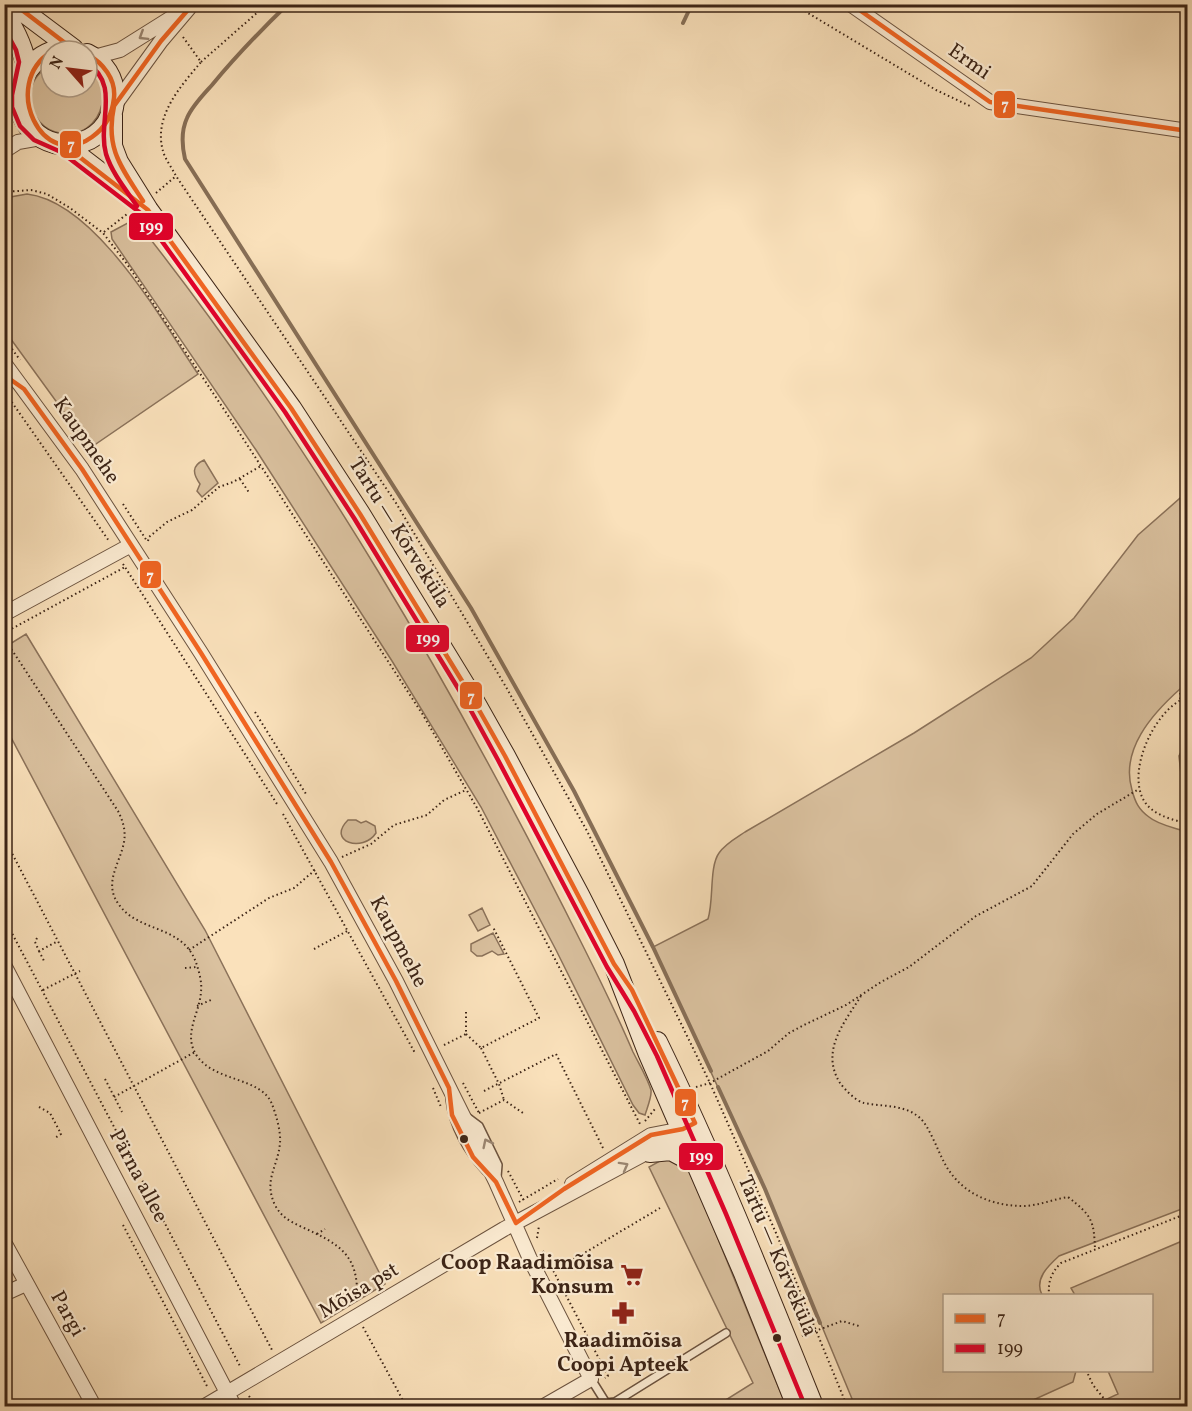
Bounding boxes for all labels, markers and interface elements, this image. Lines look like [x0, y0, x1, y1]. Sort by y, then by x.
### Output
one-way arrow [139, 28, 149, 40]
street label: Ermi [942, 37, 996, 87]
north arrow [39, 39, 99, 99]
text: N [45, 52, 70, 73]
line badge: 7 [993, 90, 1016, 119]
text: 7 [1001, 95, 1009, 117]
line badge: 7 [59, 130, 82, 159]
text: 7 [67, 135, 75, 157]
line badge: 199 [128, 212, 174, 241]
text: 199 [139, 217, 163, 239]
street label: Kaupmehe [46, 392, 126, 490]
street label: Tartu — Kõrveküla [341, 452, 457, 614]
line badge: 7 [139, 560, 162, 589]
text: 7 [146, 566, 154, 588]
line badge: 199 [405, 624, 450, 653]
text: 199 [416, 629, 440, 651]
line badge: 7 [459, 681, 483, 710]
text: 7 [467, 687, 475, 709]
street label: Kaupmehe [362, 891, 434, 993]
line badge: 7 [674, 1088, 697, 1117]
text: 7 [681, 1093, 689, 1115]
street label: Pärna allee [101, 1124, 175, 1228]
unlabelled marker [458, 1133, 470, 1145]
one-way arrow [483, 1138, 494, 1149]
line badge: 199 [678, 1142, 724, 1171]
text: 199 [689, 1147, 713, 1169]
one-way arrow [618, 1162, 628, 1174]
street label: Tartu — Kõrveküla [730, 1171, 824, 1341]
place label: Coop Raadimõisa Konsum [441, 1249, 614, 1302]
street label: Mõisa pst [314, 1256, 404, 1326]
supermarket icon: Coop Raadimõisa Konsum [619, 1262, 645, 1288]
street label: Pargi [43, 1286, 91, 1342]
legend [943, 1294, 1153, 1372]
pharmacy icon: Raadimõisa Coopi Apteek [610, 1300, 636, 1326]
text: 7 [997, 1307, 1006, 1332]
place label: Raadimõisa Coopi Apteek [557, 1327, 689, 1380]
unlabelled marker [771, 1332, 783, 1344]
text: 199 [997, 1337, 1023, 1362]

